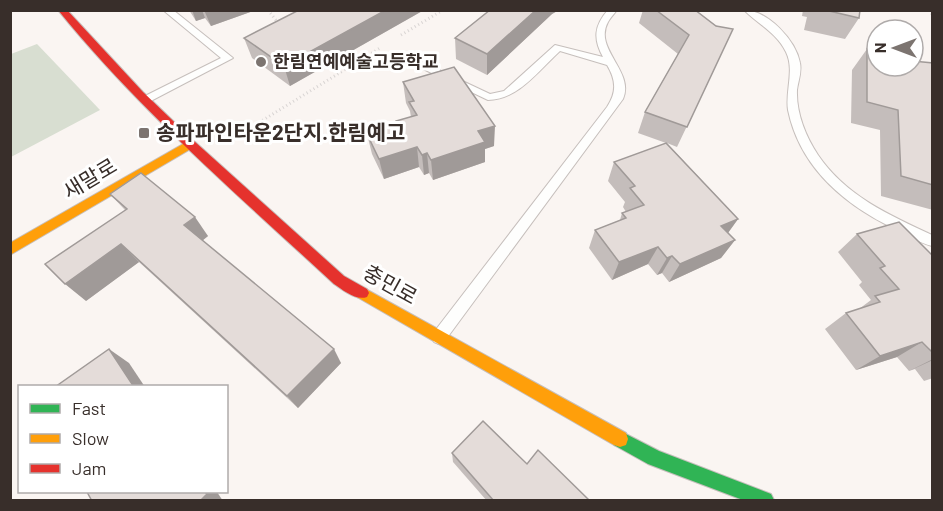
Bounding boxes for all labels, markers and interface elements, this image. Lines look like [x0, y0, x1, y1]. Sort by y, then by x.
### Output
north arrow [865, 18, 925, 78]
text: N [870, 43, 889, 53]
place label: 한림연예예술고등학교 [273, 50, 439, 72]
marker: 한림연예예술고등학교 [254, 55, 268, 69]
place label: 송파파인타운2단지.한림예고 [156, 119, 405, 144]
marker: 송파파인타운2단지.한림예고 [137, 126, 151, 140]
street label: 새말로 [58, 152, 121, 203]
street label: 충민로 [359, 259, 422, 309]
legend [18, 385, 228, 493]
text: Fast [72, 397, 106, 419]
text: Slow [72, 427, 109, 449]
text: Jam [72, 457, 106, 479]

